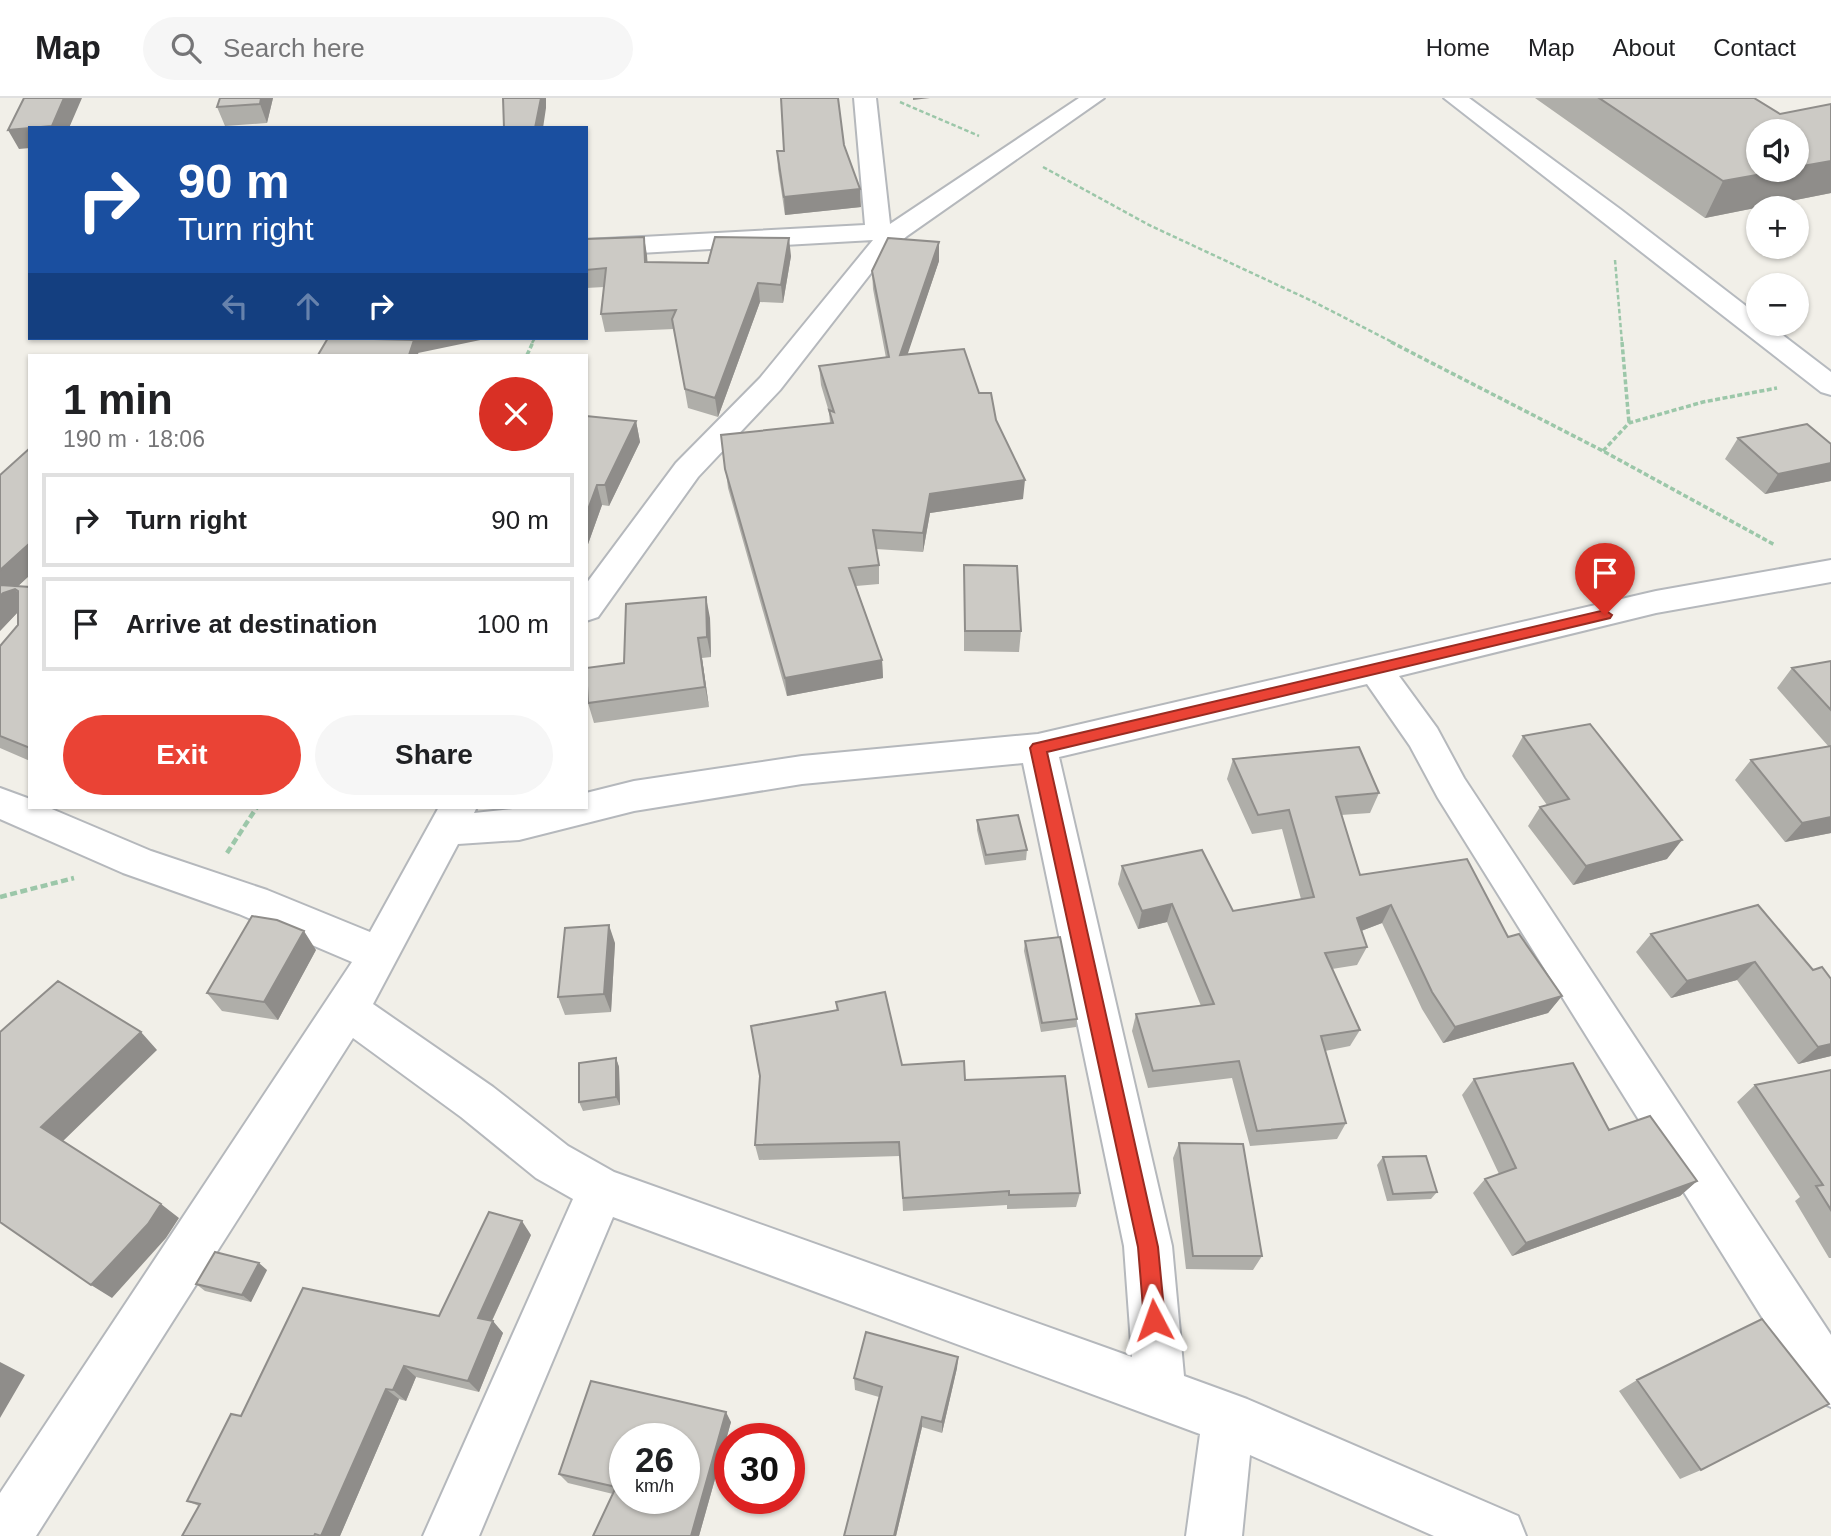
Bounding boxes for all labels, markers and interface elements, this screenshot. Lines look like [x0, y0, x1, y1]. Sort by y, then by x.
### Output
search box [143, 17, 633, 80]
text: Map [35, 29, 101, 66]
icon: search [167, 29, 205, 67]
text: Search here [223, 33, 365, 63]
text: Home [1426, 34, 1490, 61]
text: Map [1528, 34, 1575, 61]
text: About [1613, 34, 1675, 61]
text: Contact [1713, 34, 1796, 61]
map controls [1746, 119, 1809, 336]
button: sound [1746, 119, 1809, 182]
icon: right [63, 154, 154, 245]
text: 90 m [178, 154, 290, 208]
button: + [1746, 196, 1809, 259]
text: Turn right [178, 211, 314, 247]
button: − [1746, 273, 1809, 336]
icon: left [216, 287, 254, 325]
icon: ahead [289, 287, 327, 325]
icon: right [362, 287, 400, 325]
text: 1 min [63, 376, 173, 423]
button: close [479, 377, 553, 451]
text: 190 m · 18:06 [63, 426, 205, 452]
icon: right [67, 501, 105, 539]
text: Turn right [126, 505, 247, 535]
text: 90 m [491, 505, 549, 535]
pin [1575, 543, 1635, 615]
icon: arrive [1586, 554, 1624, 592]
icon: arrive [67, 605, 105, 643]
text: Arrive at destination [126, 609, 377, 639]
text: 100 m [477, 609, 549, 639]
button: Exit [63, 715, 301, 795]
button: Share [315, 715, 553, 795]
position arrow [1117, 1283, 1191, 1357]
speed limit sign: 30 [714, 1423, 805, 1514]
text: 26 [635, 1440, 674, 1479]
text: km/h [635, 1476, 674, 1496]

